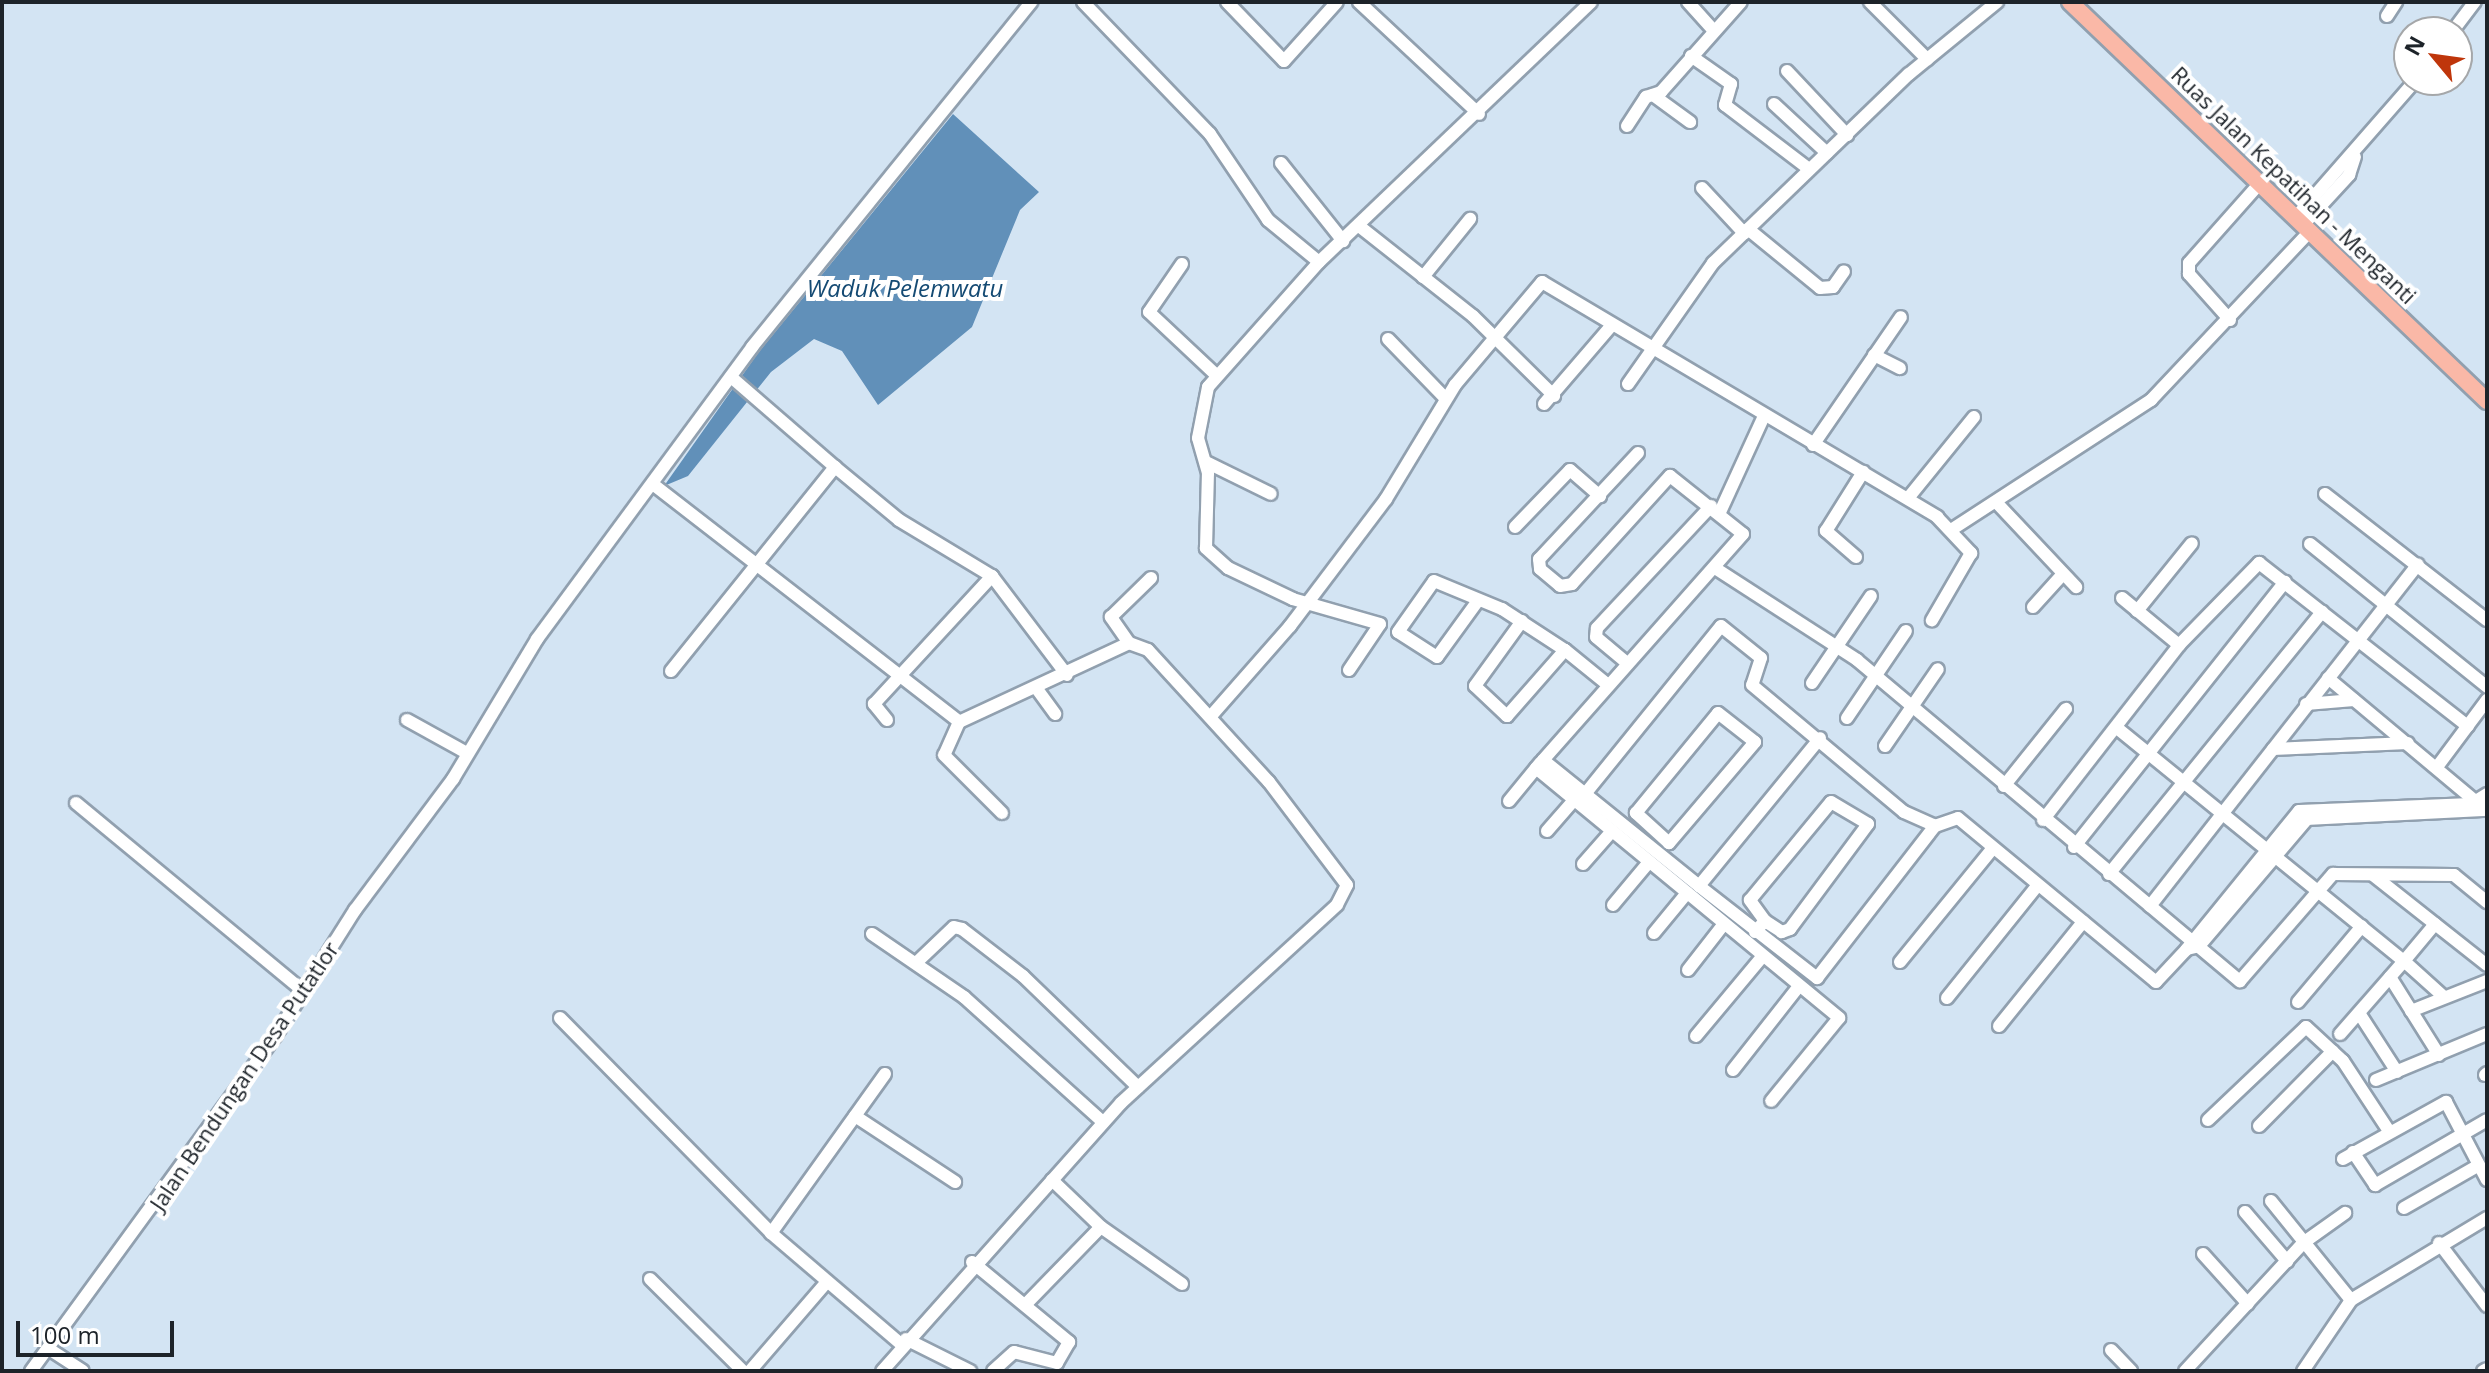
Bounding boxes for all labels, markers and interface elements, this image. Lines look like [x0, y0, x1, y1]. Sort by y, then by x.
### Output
north arrow [2393, 16, 2473, 96]
text: N [2396, 30, 2431, 60]
street label: Ruas Jalan Kepatihan - Menganti [2166, 61, 2422, 309]
water label: Waduk Pelemwatu [807, 274, 1003, 302]
street label: Jalan Bendungan Desa Putatlor [144, 937, 344, 1215]
scale bar [20, 1305, 178, 1355]
text: 100 m [30, 1318, 100, 1351]

